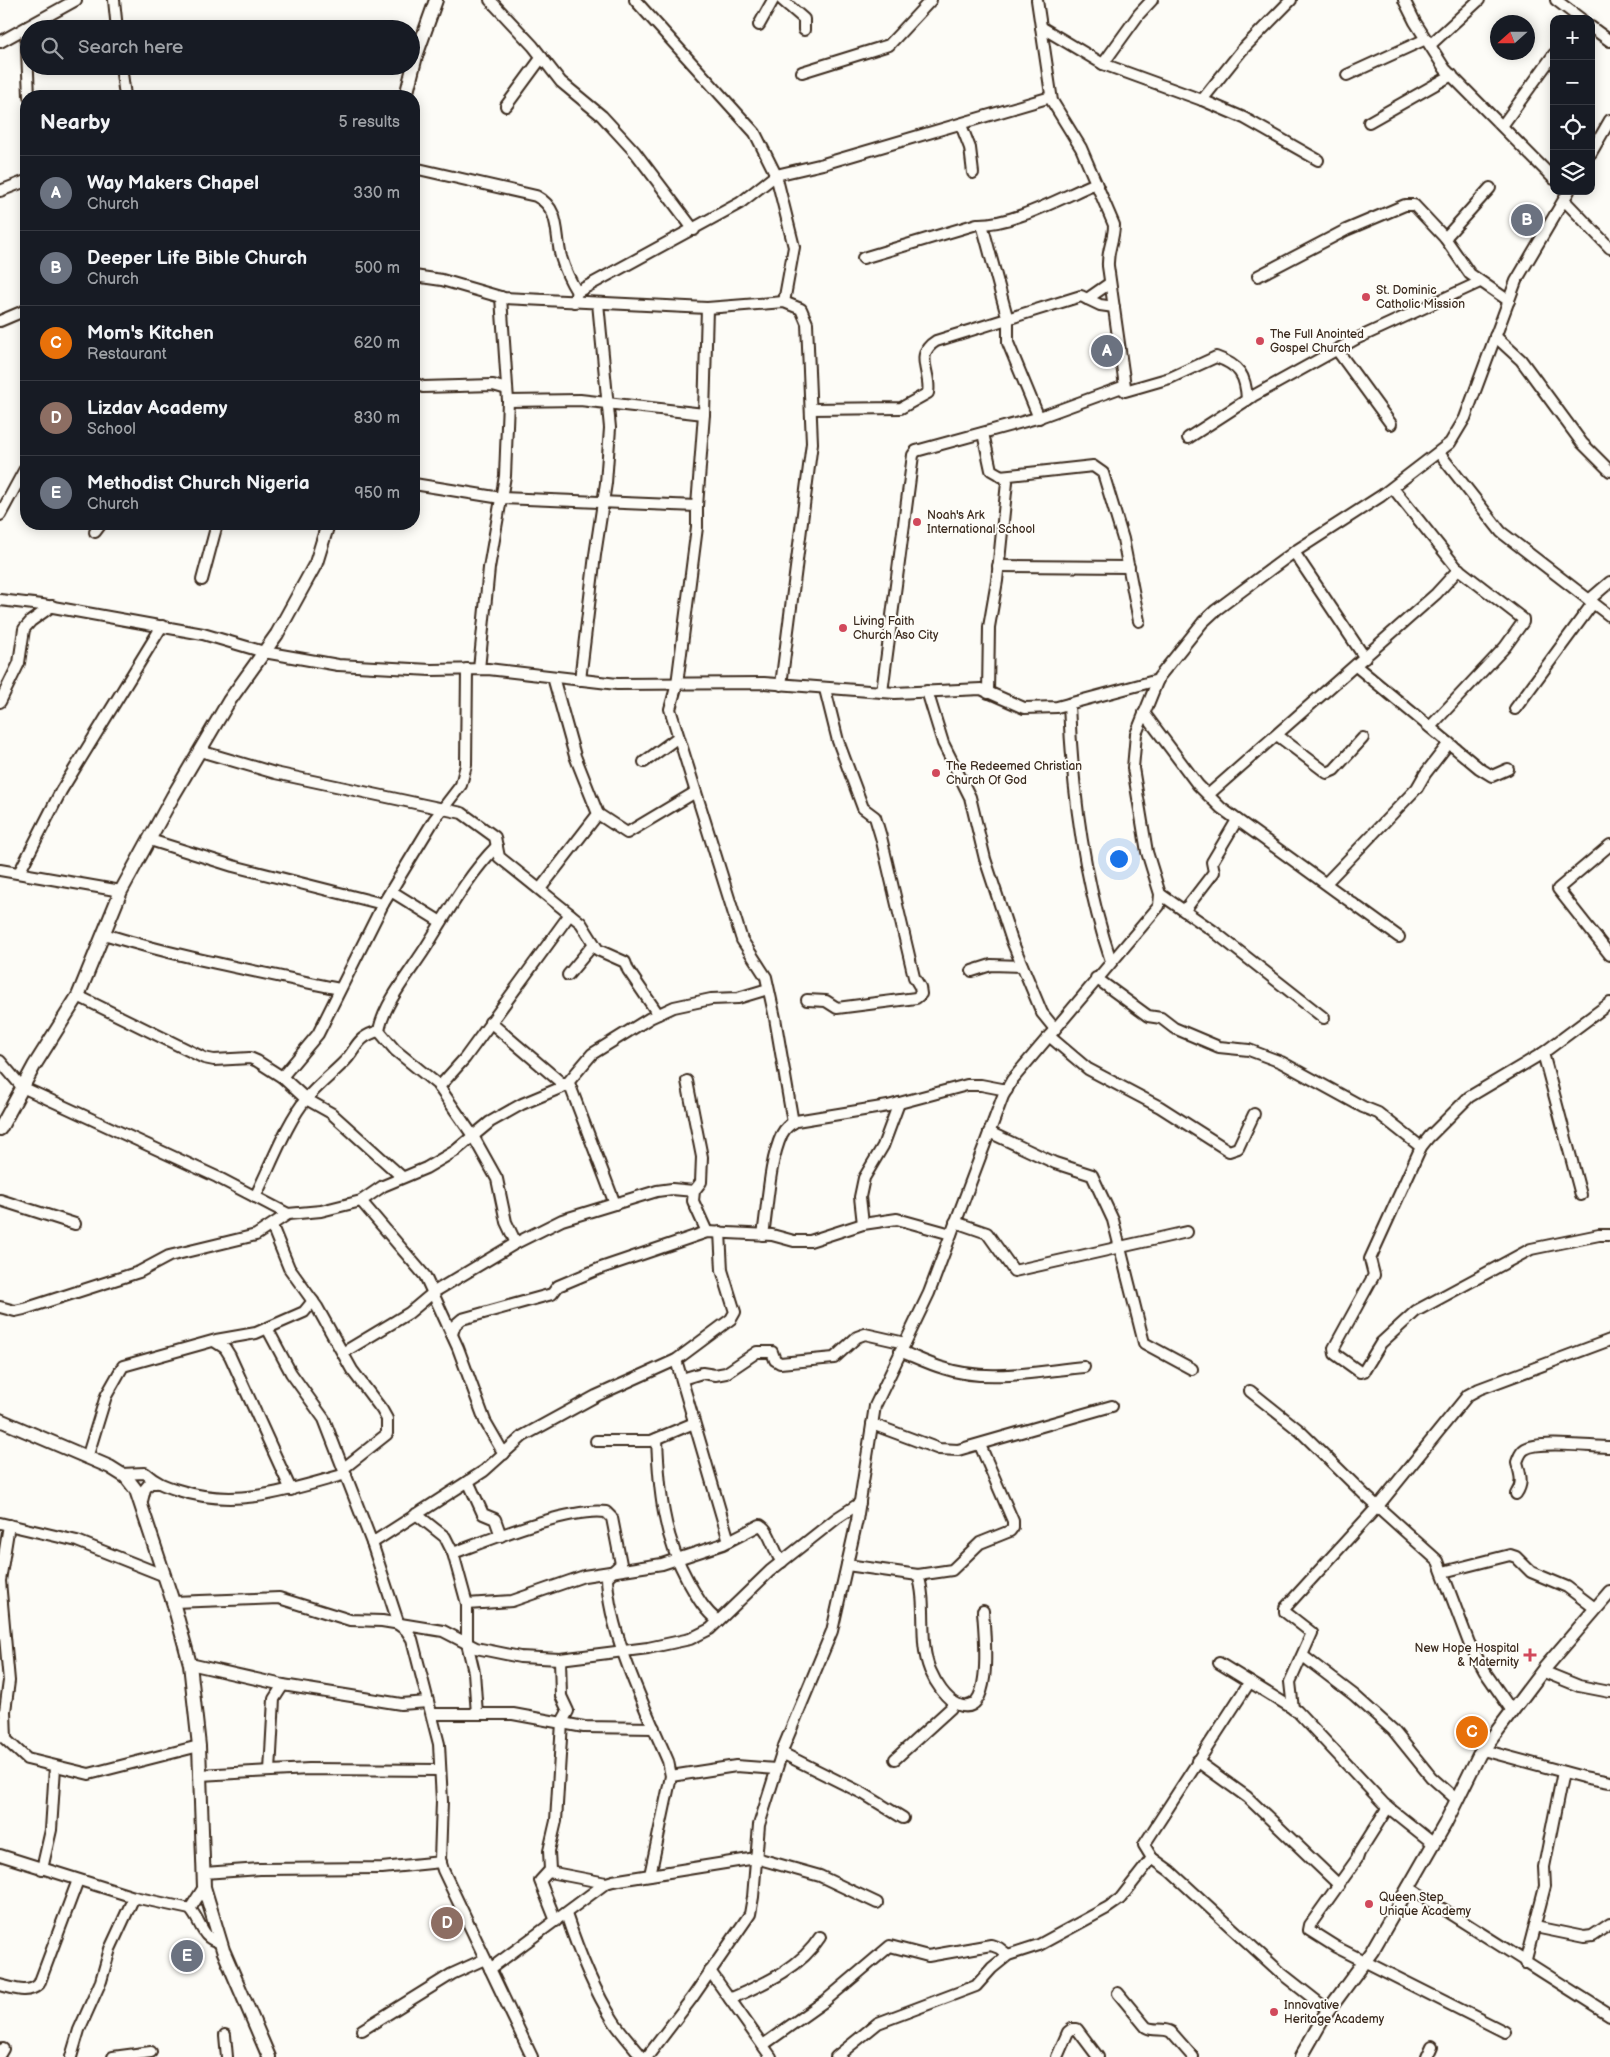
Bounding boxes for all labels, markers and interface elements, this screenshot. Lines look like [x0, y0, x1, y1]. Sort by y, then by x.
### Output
north arrow [1490, 15, 1535, 60]
map controls [1550, 15, 1595, 195]
button: + [1550, 15, 1595, 60]
search box [20, 20, 420, 75]
icon: search [38, 34, 66, 62]
text: Search here [78, 36, 183, 59]
button: − [1550, 60, 1595, 105]
button: locate [1550, 105, 1595, 150]
text: Nearby [40, 110, 110, 135]
text: 5 results [338, 113, 400, 132]
button: layers [1550, 150, 1595, 195]
text: Way Makers Chapel [87, 172, 259, 195]
text: A [51, 184, 61, 203]
text: 330 m [353, 184, 400, 203]
text: Church [87, 195, 139, 214]
pin: B [1511, 201, 1543, 239]
text: Deeper Life Bible Church [87, 247, 307, 270]
text: B [50, 259, 62, 278]
text: 500 m [354, 259, 400, 278]
text: Church [87, 270, 139, 289]
place label: St. Dominic Catholic Mission [1376, 283, 1465, 312]
marker: St. Dominic Catholic Mission [1360, 291, 1372, 303]
text: Mom's Kitchen [87, 322, 214, 345]
place label: The Full Anointed Gospel Church [1270, 327, 1364, 356]
pin: A [1091, 332, 1123, 370]
text: C [50, 334, 62, 353]
text: 620 m [354, 334, 400, 353]
marker: The Full Anointed Gospel Church [1254, 335, 1266, 347]
text: Restaurant [87, 345, 167, 364]
text: Lizdav Academy [87, 397, 228, 420]
text: D [50, 409, 62, 428]
text: 830 m [354, 409, 400, 428]
text: School [87, 420, 136, 439]
text: Methodist Church Nigeria [87, 472, 310, 495]
text: E [51, 484, 61, 503]
text: 950 m [355, 484, 400, 503]
text: Church [87, 495, 139, 514]
place label: Noah's Ark International School [927, 508, 1035, 537]
marker: Noah's Ark International School [911, 516, 923, 528]
place label: Living Faith Church Aso City [853, 614, 939, 643]
marker: Living Faith Church Aso City [837, 622, 849, 634]
place label: The Redeemed Christian Church Of God [946, 759, 1082, 788]
marker: The Redeemed Christian Church Of God [930, 767, 942, 779]
your location [1106, 846, 1132, 872]
place label: New Hope Hospital & Maternity [1415, 1641, 1520, 1670]
marker: New Hope Hospital & Maternity [1523, 1648, 1537, 1662]
pin: C [1456, 1713, 1488, 1751]
place label: Queen Step Unique Academy [1379, 1890, 1472, 1919]
marker: Queen Step Unique Academy [1363, 1898, 1375, 1910]
pin: D [431, 1904, 463, 1942]
pin: E [171, 1937, 203, 1975]
place label: Innovative Heritage Academy [1284, 1998, 1385, 2027]
marker: Innovative Heritage Academy [1268, 2006, 1280, 2018]

